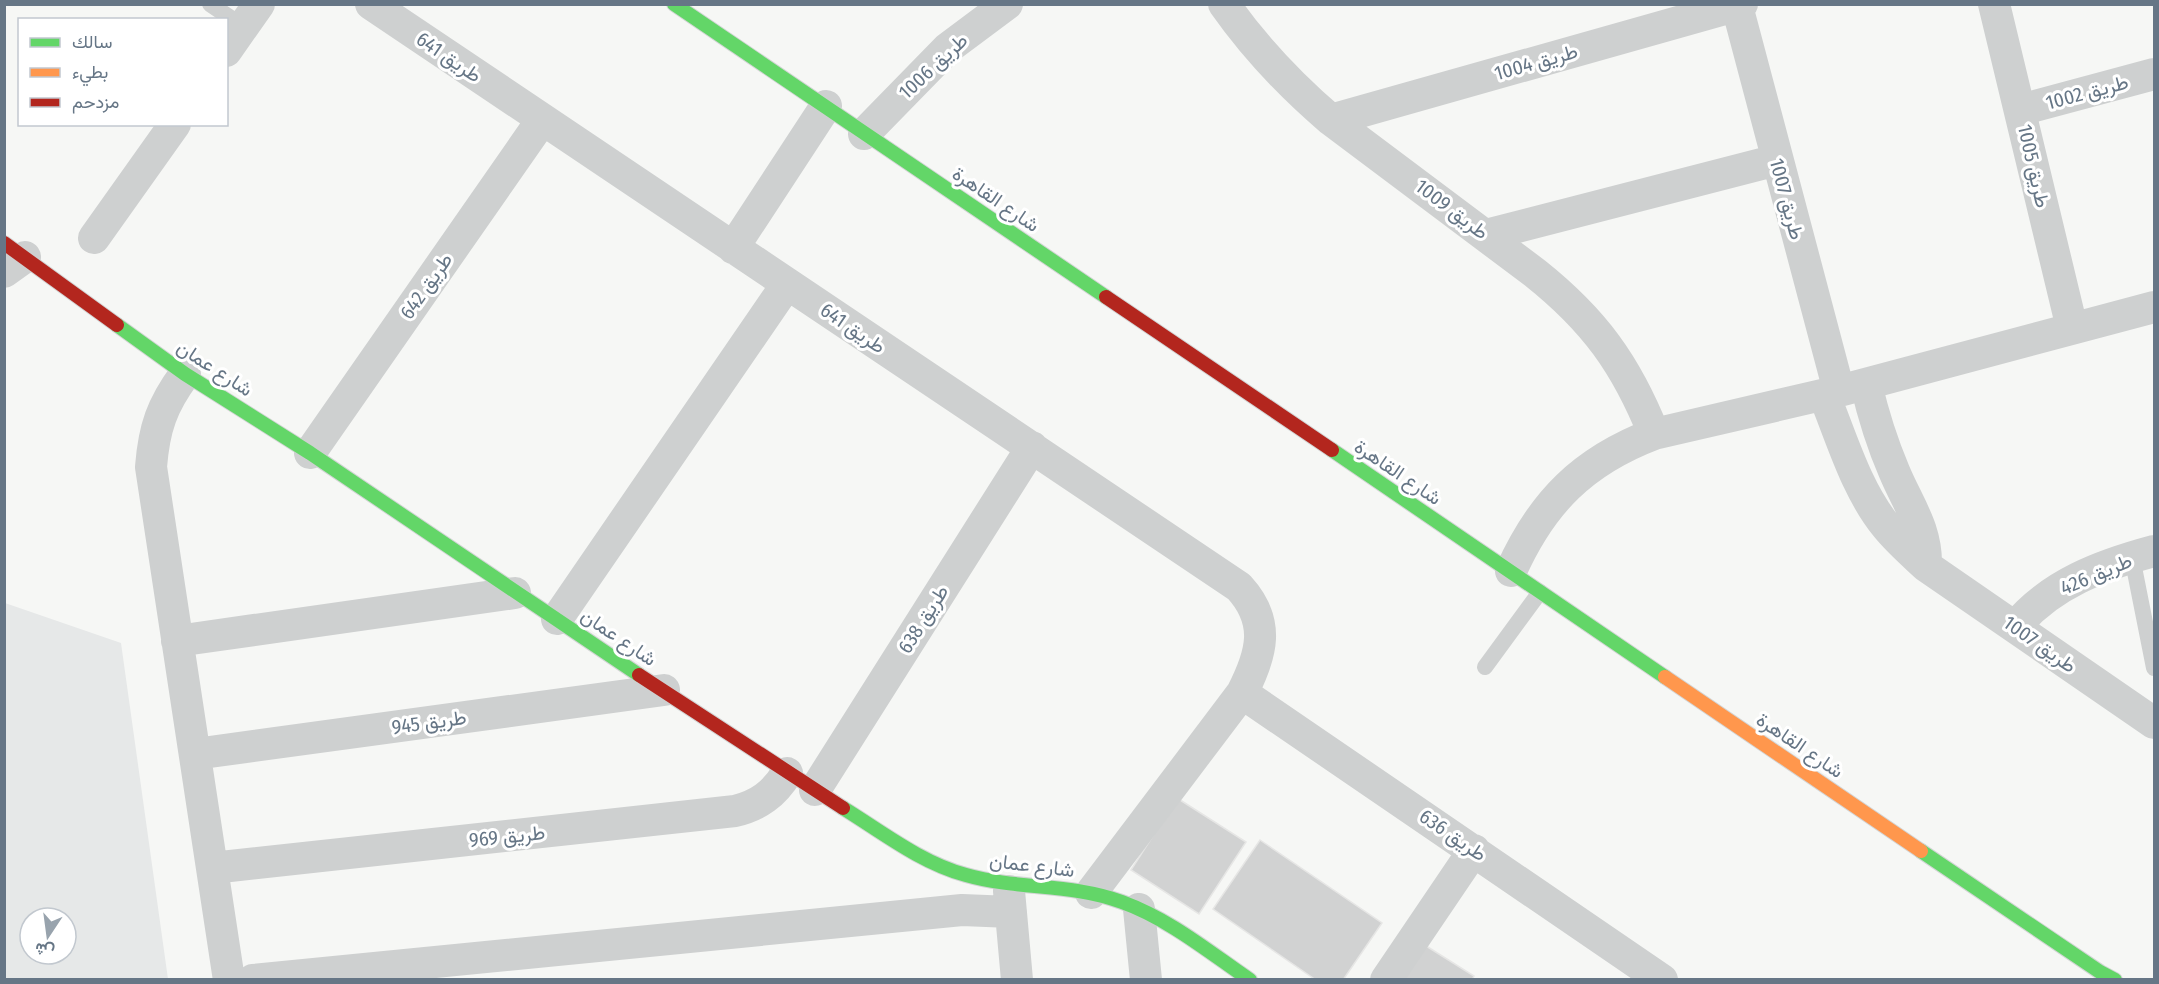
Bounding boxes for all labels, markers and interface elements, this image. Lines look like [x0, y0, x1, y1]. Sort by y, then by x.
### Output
legend [18, 18, 228, 126]
street label: طريق 641 [411, 27, 486, 88]
street label: طريق 1006 [893, 28, 973, 105]
text: سالك [72, 31, 112, 53]
street label: طريق 1004 [1492, 39, 1581, 86]
text: بطيء [72, 61, 108, 87]
street label: طريق 1002 [2043, 69, 2131, 115]
text: مزدحم [72, 91, 119, 114]
street label: طريق 1005 [2012, 122, 2055, 210]
street label: طريق 1007 [1764, 156, 1809, 243]
street label: شارع القاهرة [947, 161, 1044, 239]
street label: طريق 1009 [1410, 174, 1493, 245]
street label: طريق 642 [395, 248, 458, 324]
street label: طريق 641 [815, 298, 890, 359]
street label: شارع عمان [171, 335, 257, 403]
street label: شارع القاهرة [1349, 434, 1446, 512]
street label: طريق 426 [2057, 548, 2136, 601]
street label: طريق 638 [893, 580, 954, 658]
street label: شارع عمان [576, 603, 661, 673]
street label: طريق 1007 [1998, 610, 2081, 679]
street label: طريق 945 [390, 705, 468, 740]
street label: شارع القاهرة [1751, 707, 1848, 785]
street label: طريق 636 [1414, 804, 1491, 867]
street label: طريق 969 [468, 820, 546, 853]
street label: شارع عمان [988, 848, 1076, 884]
north arrow [18, 906, 78, 966]
text: ش [33, 939, 56, 962]

